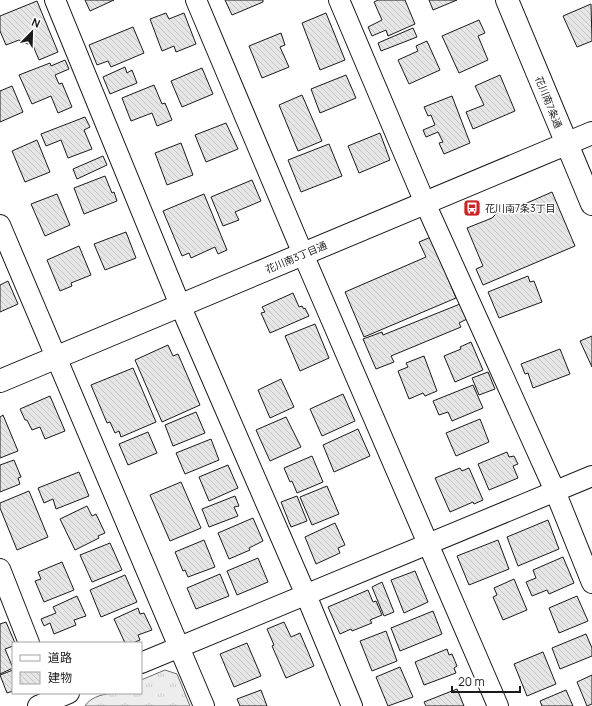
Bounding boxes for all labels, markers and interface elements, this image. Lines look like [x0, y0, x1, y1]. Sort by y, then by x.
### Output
north arrow [12, 12, 52, 52]
text: N [30, 14, 43, 31]
street label: 花川南7条通 [532, 74, 566, 130]
bus stop icon: 花川南7条3丁目 [462, 198, 482, 218]
place label: 花川南7条3丁目 [485, 201, 556, 215]
street label: 花川南3丁目通 [263, 238, 329, 276]
legend [12, 642, 142, 694]
text: 道路 [48, 649, 72, 666]
scale bar [452, 668, 520, 694]
text: 建物 [48, 669, 72, 686]
text: 20 m [458, 673, 485, 690]

